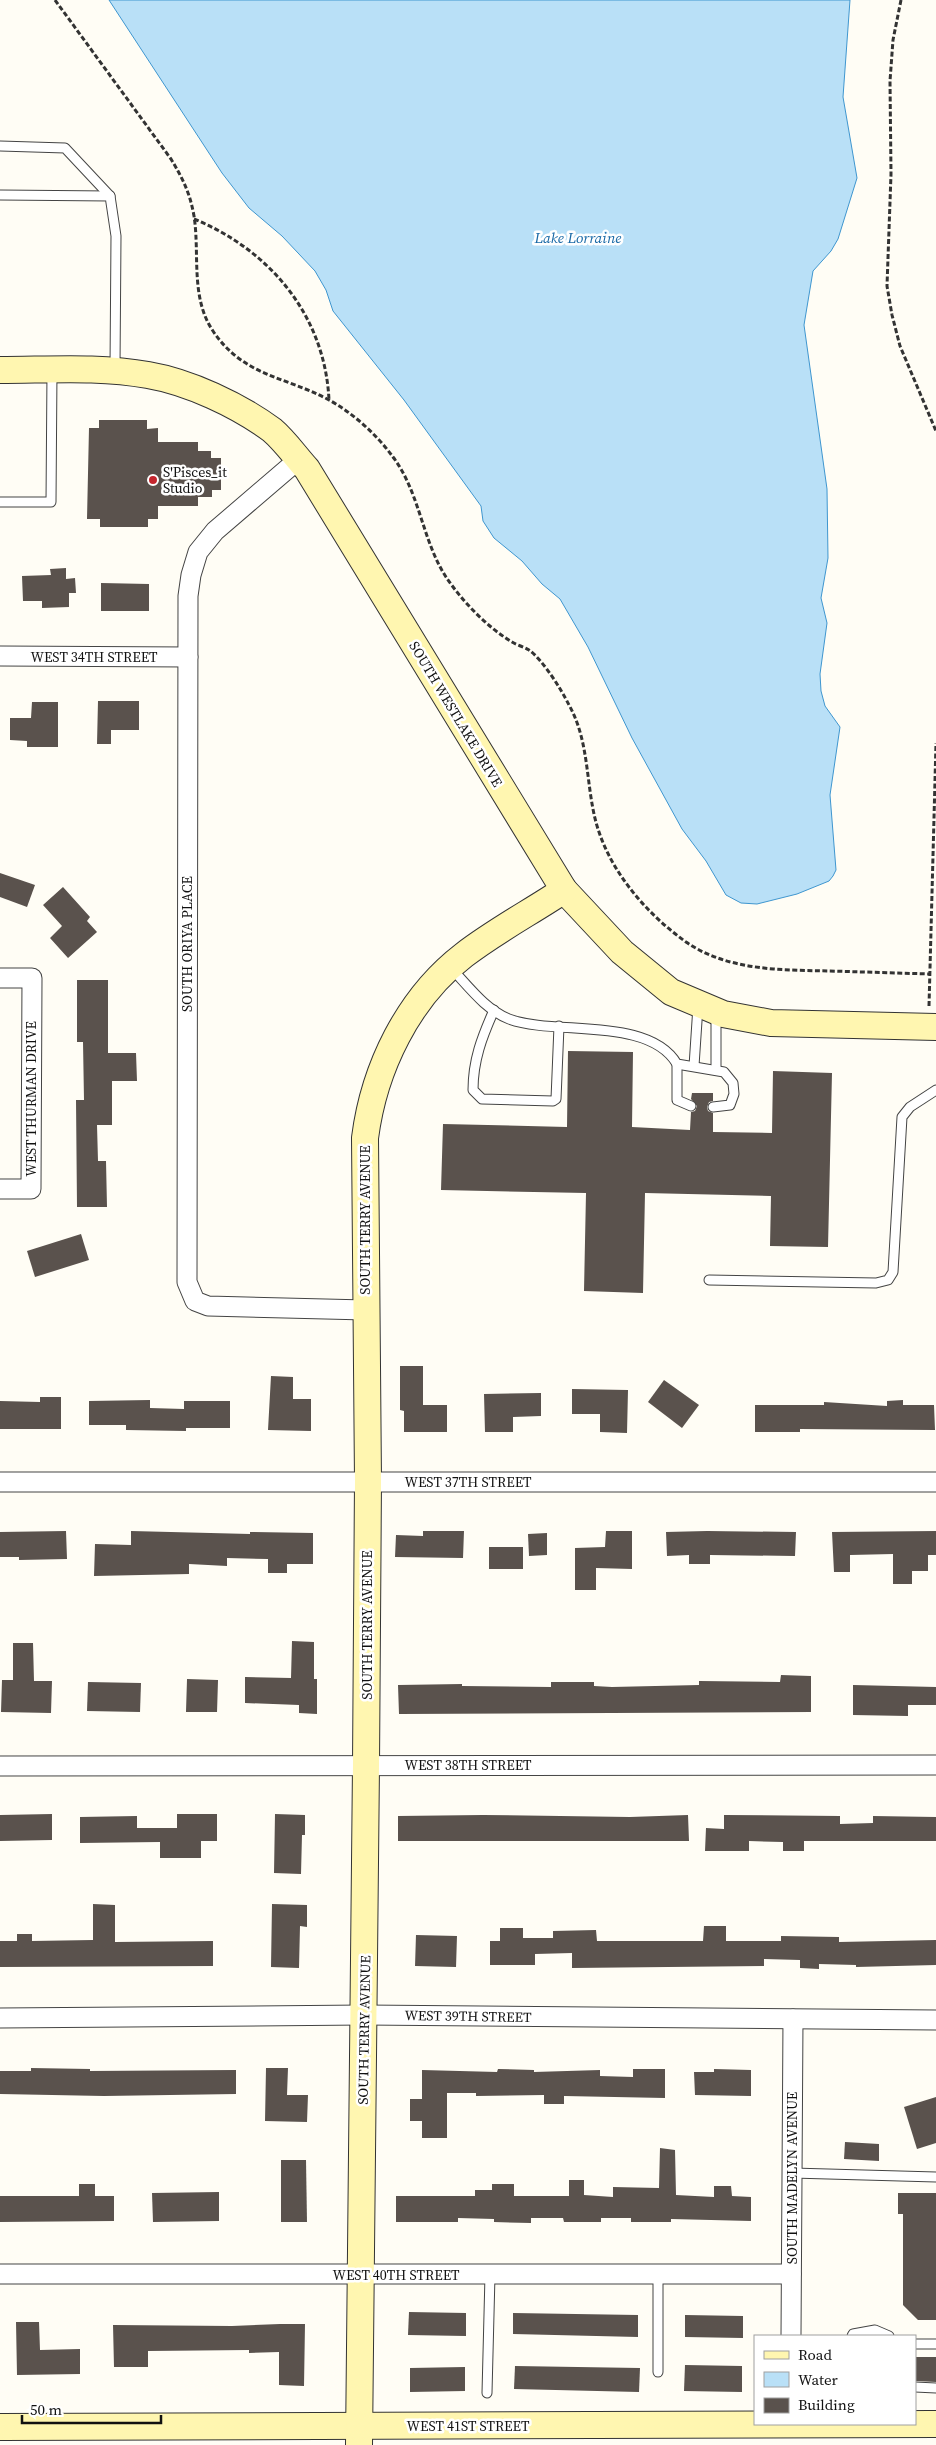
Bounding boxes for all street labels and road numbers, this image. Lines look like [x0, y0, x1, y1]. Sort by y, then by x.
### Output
street label: SOUTH WESTLAKE DRIVE [404, 637, 508, 791]
street label: WEST 34TH STREET [30, 647, 158, 667]
street label: SOUTH ORIYA PLACE [177, 876, 197, 1012]
street label: WEST THURMAN DRIVE [21, 1021, 41, 1177]
street label: SOUTH TERRY AVENUE [355, 1145, 375, 1295]
street label: WEST 37TH STREET [404, 1472, 532, 1492]
street label: SOUTH TERRY AVENUE [357, 1550, 377, 1700]
street label: WEST 38TH STREET [404, 1755, 532, 1775]
street label: SOUTH TERRY AVENUE [353, 1955, 375, 2105]
street label: WEST 39TH STREET [404, 2005, 532, 2027]
street label: SOUTH MADELYN AVENUE [782, 2092, 802, 2264]
street label: WEST 40TH STREET [332, 2265, 460, 2285]
street label: WEST 41ST STREET [407, 2416, 530, 2436]

